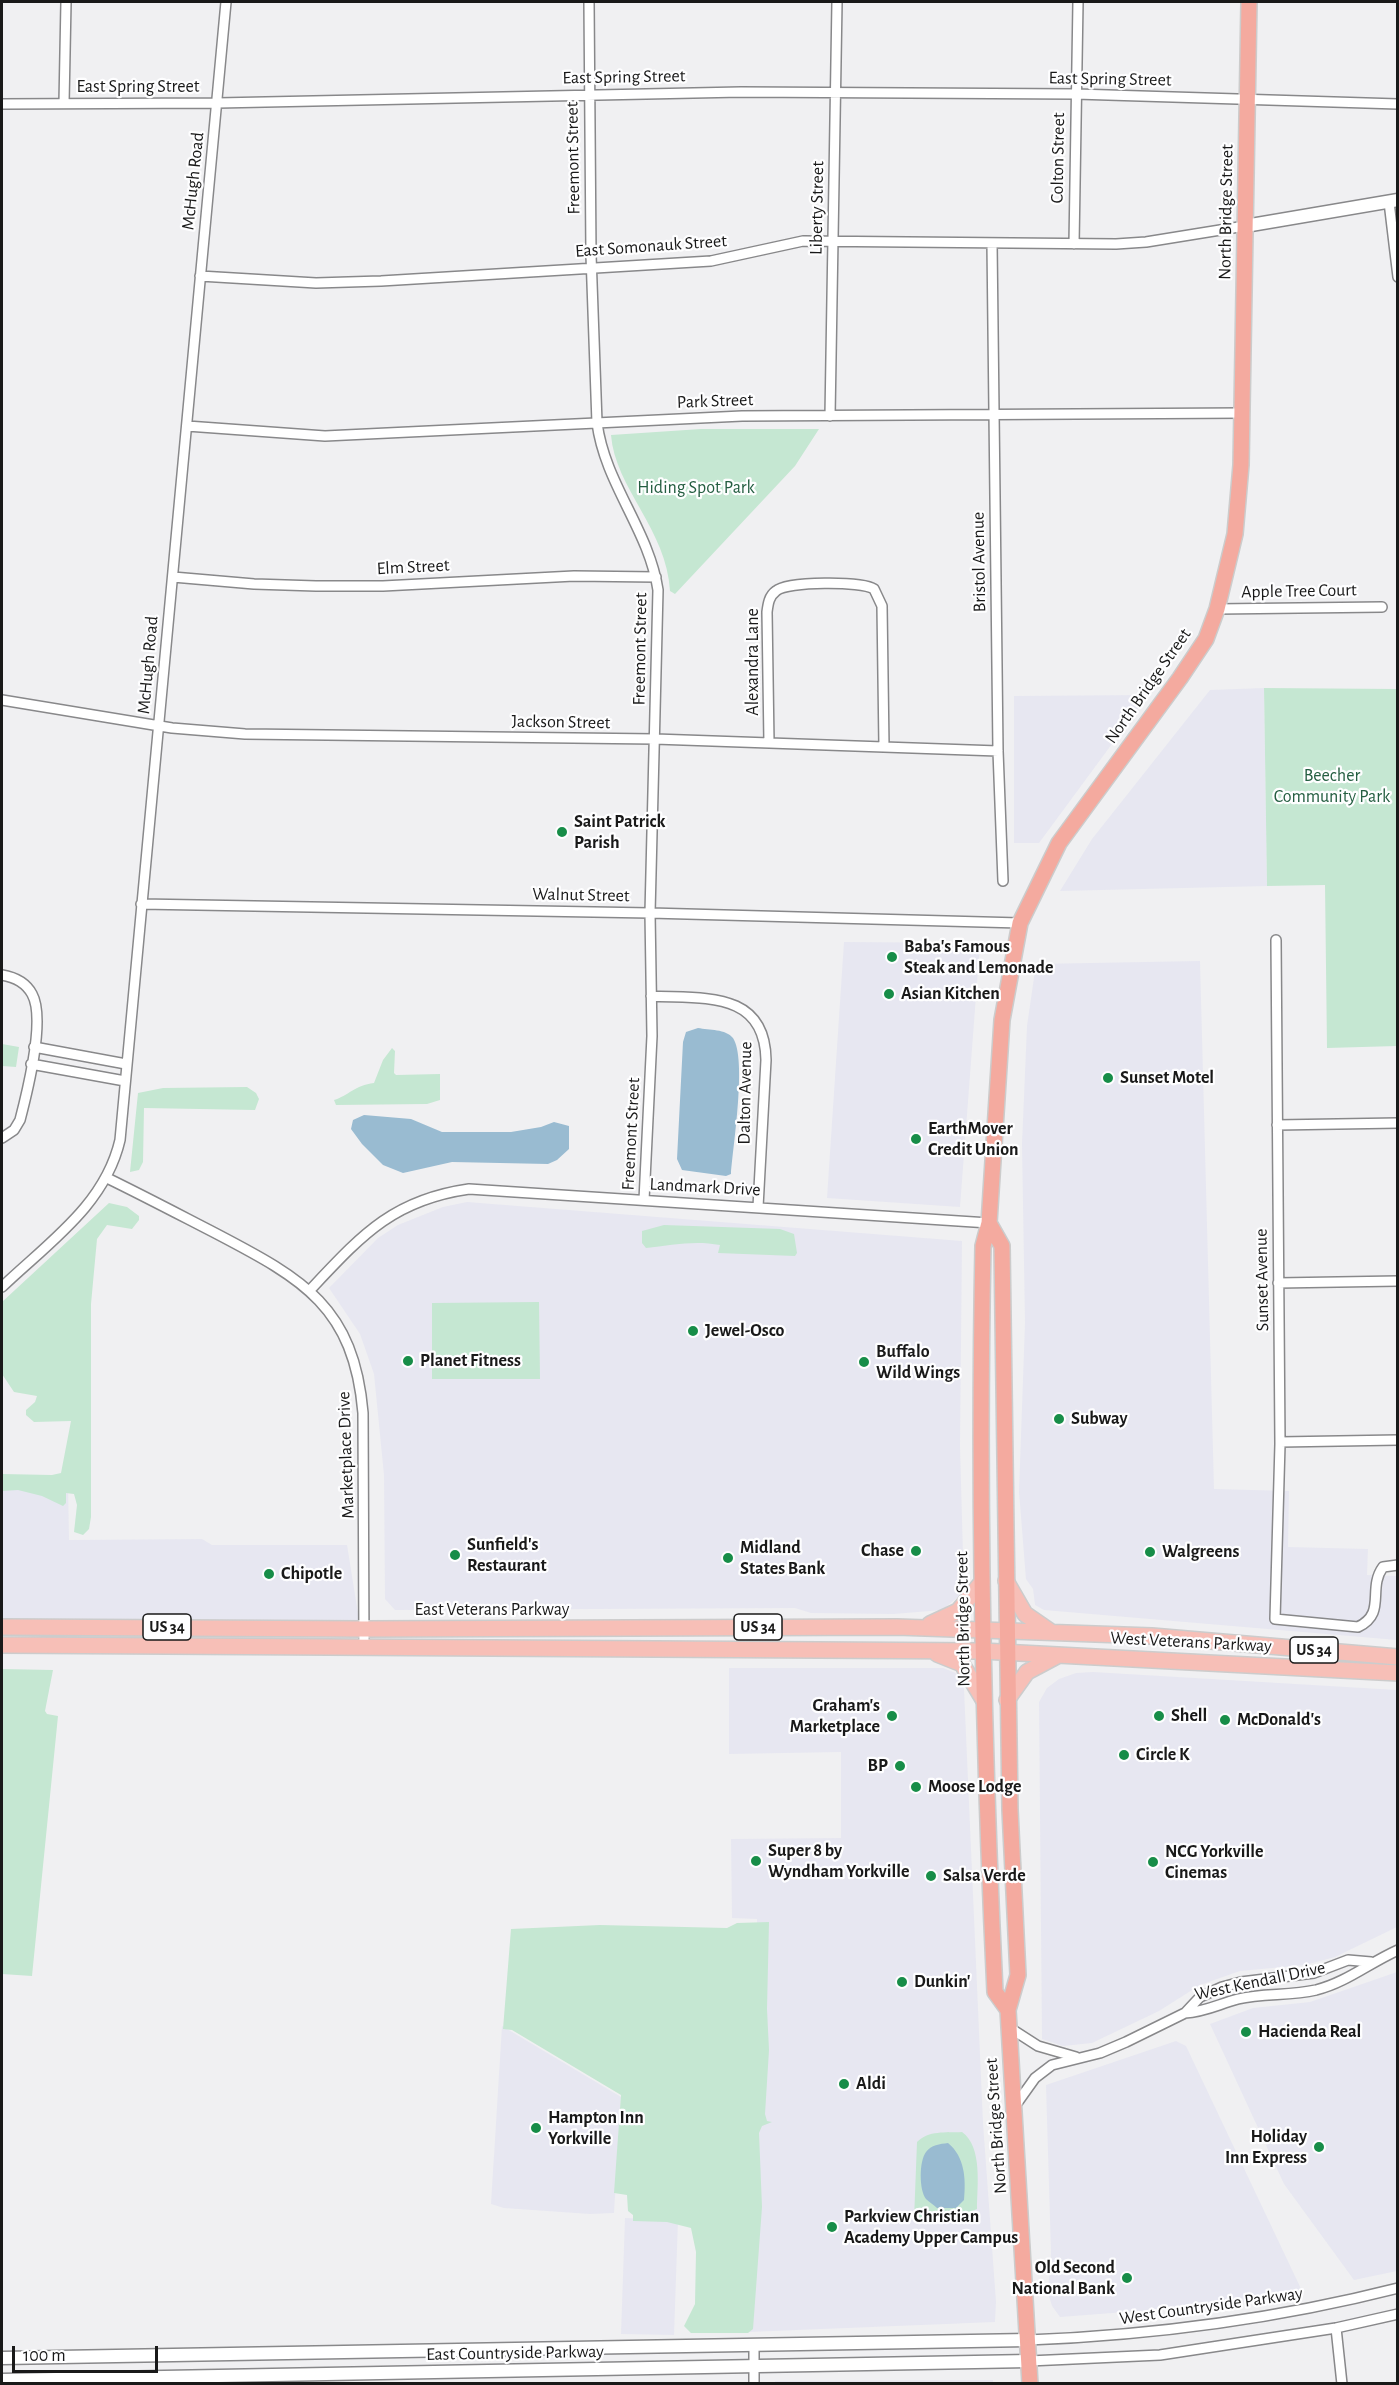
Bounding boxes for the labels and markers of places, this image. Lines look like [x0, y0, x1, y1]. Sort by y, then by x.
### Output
place label: Saint Patrick Parish [574, 811, 665, 854]
marker: Saint Patrick Parish [555, 825, 569, 839]
place label: Baba's Famous Steak and Lemonade [904, 936, 1054, 978]
marker: Baba's Famous Steak and Lemonade [885, 950, 899, 964]
place label: Asian Kitchen [901, 983, 1000, 1005]
marker: Asian Kitchen [882, 987, 896, 1001]
place label: Sunset Motel [1120, 1067, 1214, 1089]
marker: Sunset Motel [1101, 1071, 1115, 1085]
place label: EarthMover Credit Union [928, 1118, 1018, 1160]
marker: EarthMover Credit Union [909, 1132, 923, 1146]
place label: Jewel-Osco [705, 1320, 784, 1342]
marker: Jewel-Osco [686, 1324, 700, 1338]
place label: Buffalo Wild Wings [876, 1341, 960, 1384]
place label: Planet Fitness [420, 1350, 521, 1372]
marker: Planet Fitness [401, 1354, 415, 1368]
marker: Buffalo Wild Wings [857, 1355, 871, 1369]
place label: Subway [1071, 1408, 1127, 1430]
marker: Subway [1052, 1412, 1066, 1426]
place label: Sunfield's Restaurant [467, 1534, 547, 1576]
place label: Midland States Bank [740, 1537, 825, 1580]
place label: Chase [861, 1540, 904, 1562]
place label: Walgreens [1162, 1541, 1239, 1563]
marker: Chase [909, 1544, 923, 1558]
marker: Walgreens [1143, 1545, 1157, 1559]
marker: Sunfield's Restaurant [448, 1548, 462, 1562]
marker: Midland States Bank [721, 1551, 735, 1565]
place label: Chipotle [281, 1563, 342, 1585]
marker: Chipotle [262, 1567, 276, 1581]
place label: Graham's Marketplace [790, 1695, 880, 1738]
place label: Shell [1171, 1705, 1207, 1727]
marker: Graham's Marketplace [885, 1709, 899, 1723]
marker: Shell [1152, 1709, 1166, 1723]
place label: McDonald's [1237, 1709, 1321, 1731]
marker: McDonald's [1218, 1713, 1232, 1727]
place label: Circle K [1136, 1744, 1190, 1766]
marker: Circle K [1117, 1748, 1131, 1762]
place label: BP [868, 1755, 888, 1777]
marker: BP [893, 1759, 907, 1773]
place label: Moose Lodge [928, 1776, 1021, 1798]
marker: Moose Lodge [909, 1780, 923, 1794]
place label: Super 8 by Wyndham Yorkville [768, 1840, 909, 1882]
place label: NCG Yorkville Cinemas [1165, 1841, 1263, 1884]
marker: Super 8 by Wyndham Yorkville [749, 1854, 763, 1868]
marker: NCG Yorkville Cinemas [1146, 1855, 1160, 1869]
place label: Salsa Verde [943, 1865, 1026, 1887]
marker: Salsa Verde [924, 1869, 938, 1883]
place label: Dunkin' [914, 1971, 971, 1993]
marker: Dunkin' [895, 1975, 909, 1989]
place label: Hacienda Real [1258, 2021, 1361, 2043]
marker: Hacienda Real [1239, 2025, 1253, 2039]
place label: Aldi [856, 2073, 886, 2095]
marker: Aldi [837, 2077, 851, 2091]
place label: Hampton Inn Yorkville [548, 2107, 644, 2150]
marker: Hampton Inn Yorkville [529, 2121, 543, 2135]
place label: Holiday Inn Express [1225, 2126, 1307, 2168]
marker: Holiday Inn Express [1312, 2140, 1326, 2154]
place label: Parkview Christian Academy Upper Campus [844, 2206, 1018, 2248]
marker: Parkview Christian Academy Upper Campus [825, 2220, 839, 2234]
place label: Old Second National Bank [1012, 2257, 1115, 2300]
marker: Old Second National Bank [1120, 2271, 1134, 2285]

